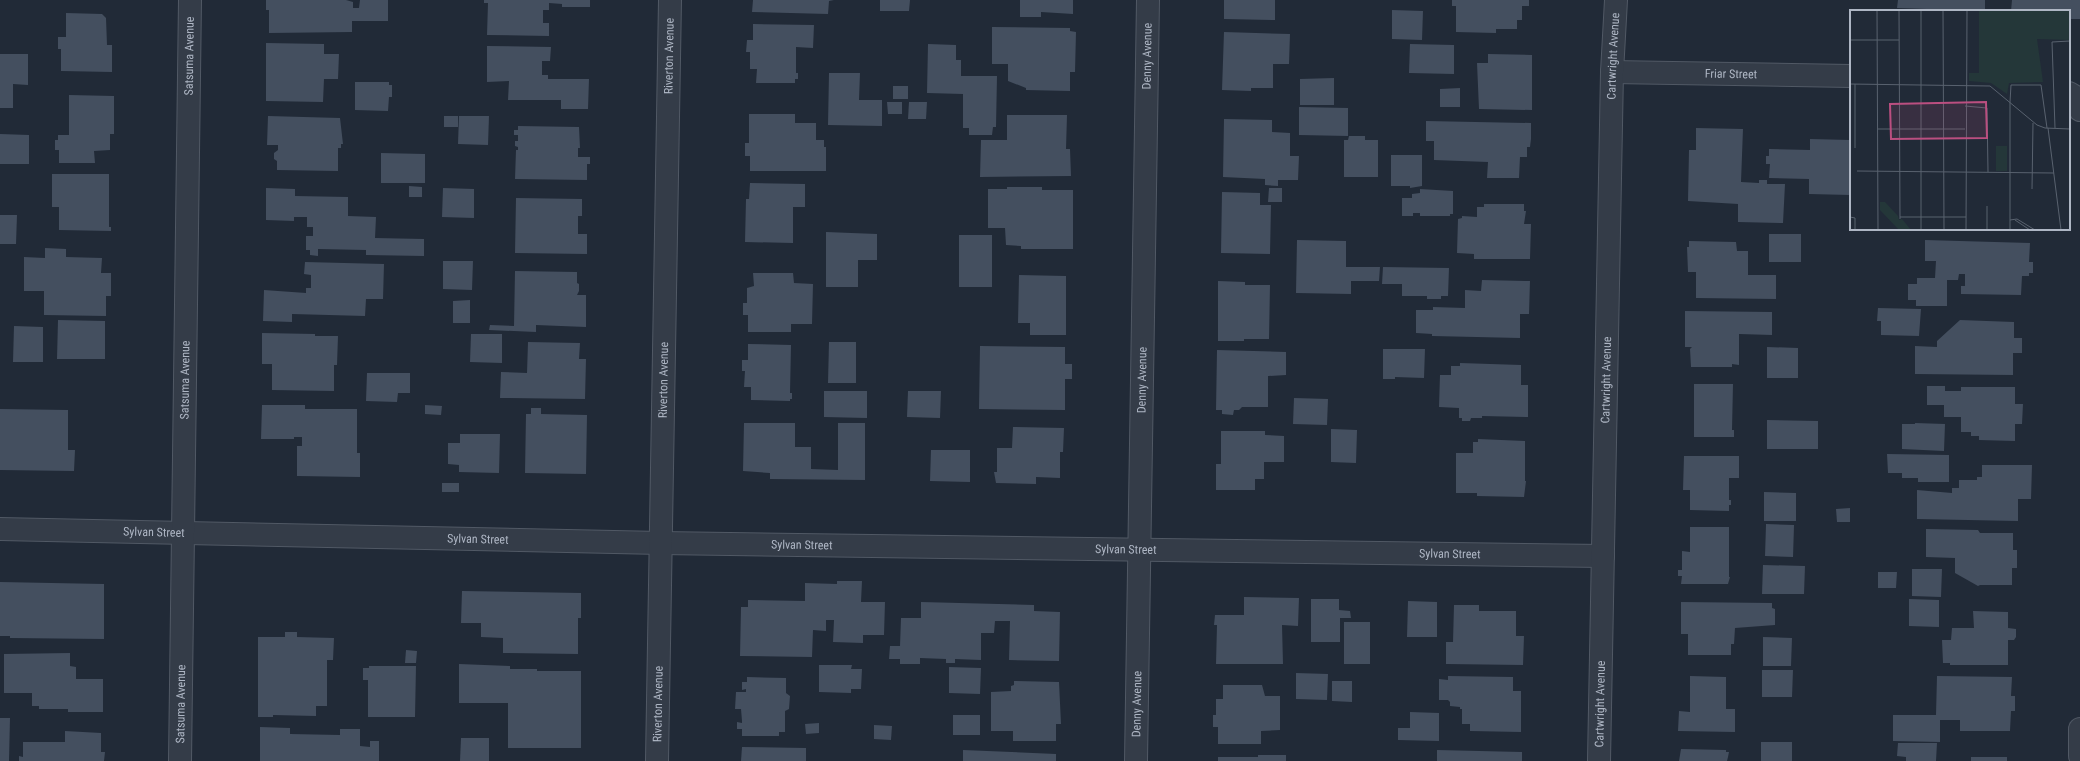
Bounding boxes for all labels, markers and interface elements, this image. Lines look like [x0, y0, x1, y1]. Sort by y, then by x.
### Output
inset map [1850, 10, 2070, 230]
street label: Cartwright Avenue [1604, 12, 1622, 100]
street label: Satsuma Avenue [182, 16, 197, 96]
street label: Riverton Avenue [661, 17, 677, 94]
street label: Denny Avenue [1140, 22, 1155, 89]
street label: Friar Street [1705, 67, 1758, 81]
street label: Cartwright Avenue [1598, 336, 1614, 424]
street label: Satsuma Avenue [177, 340, 193, 420]
street label: Riverton Avenue [656, 341, 671, 418]
street label: Denny Avenue [1134, 346, 1150, 413]
street label: Sylvan Street [123, 525, 185, 540]
street label: Sylvan Street [447, 531, 509, 547]
street label: Sylvan Street [771, 538, 833, 552]
street label: Sylvan Street [1095, 542, 1157, 557]
street label: Sylvan Street [1419, 546, 1481, 561]
street label: Cartwright Avenue [1592, 660, 1608, 748]
street label: Satsuma Avenue [173, 664, 188, 744]
street label: Riverton Avenue [650, 665, 666, 742]
street label: Denny Avenue [1129, 670, 1144, 737]

